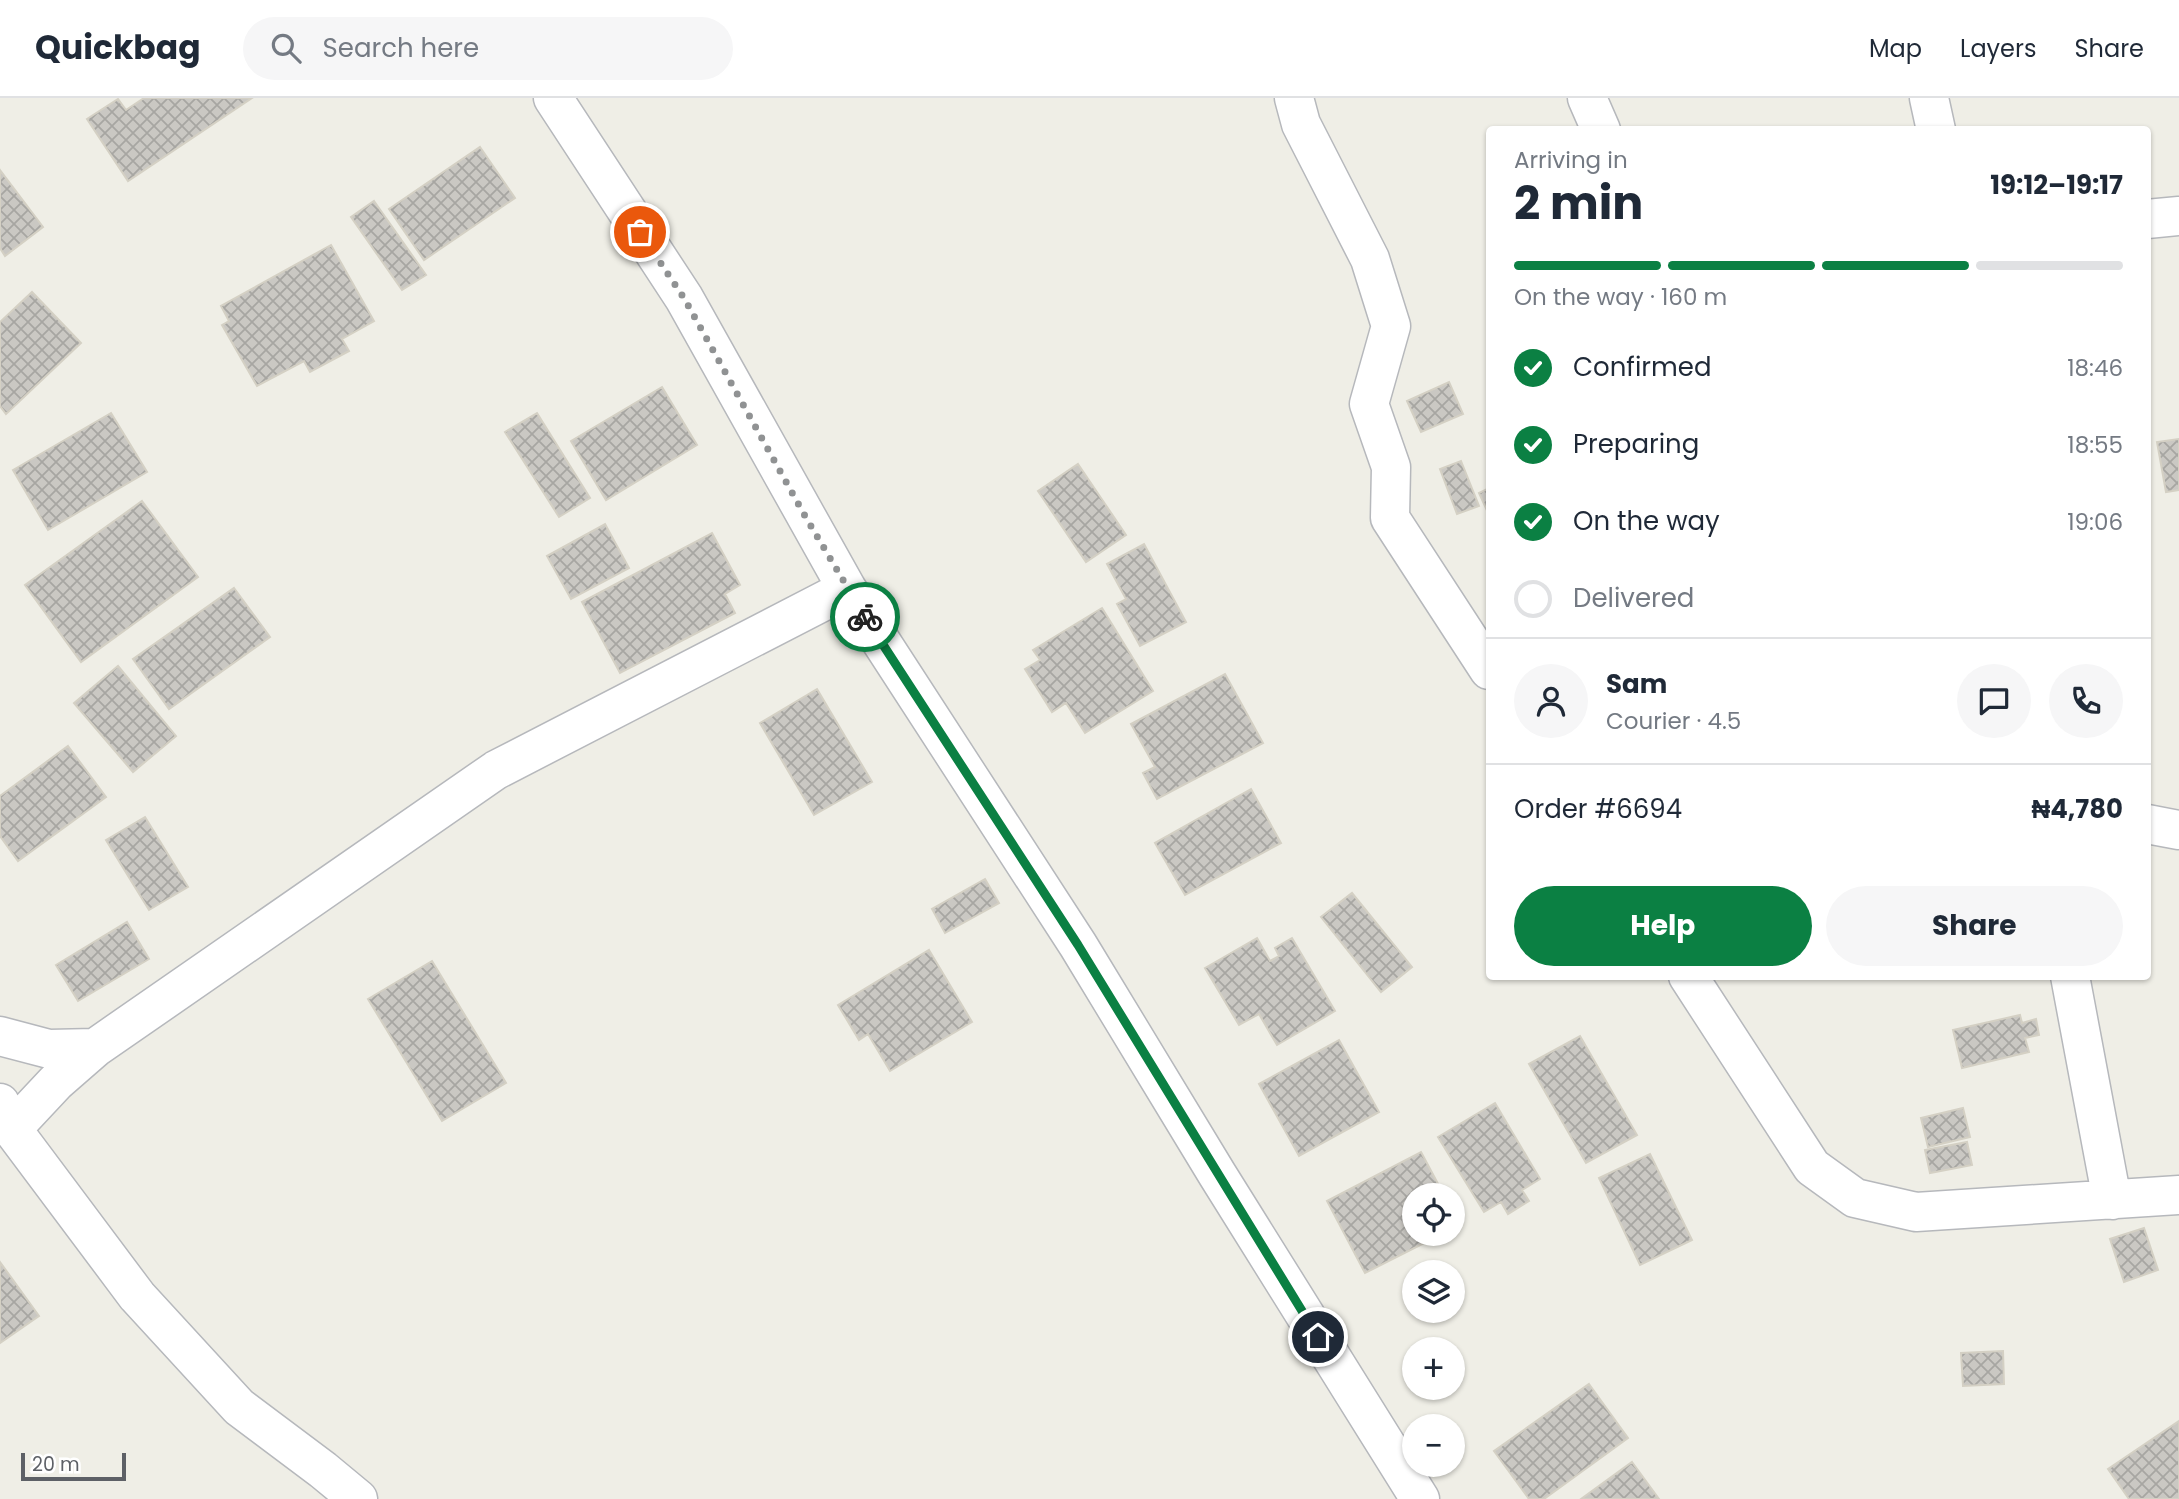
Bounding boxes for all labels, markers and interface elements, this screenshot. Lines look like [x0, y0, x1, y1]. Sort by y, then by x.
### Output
search box [243, 17, 733, 80]
text: Quickbag [35, 24, 201, 71]
icon: search [267, 29, 305, 67]
text: Search here [323, 30, 479, 66]
text: Map [1869, 32, 1922, 65]
text: Layers [1960, 32, 2036, 65]
text: Share [2074, 32, 2144, 65]
text: Arriving in [1514, 144, 1628, 176]
text: 19:12–19:17 [1990, 167, 2123, 203]
text: 2 min [1514, 171, 1643, 235]
pin [610, 202, 670, 262]
icon: bag [621, 213, 659, 251]
text: On the way · 160 m [1514, 281, 1727, 313]
icon: check [1514, 349, 1552, 387]
text: Confirmed [1573, 349, 1711, 385]
text: 18:46 [2067, 352, 2123, 384]
icon: check [1514, 426, 1552, 464]
text: Preparing [1573, 426, 1699, 462]
text: 18:55 [2067, 429, 2123, 461]
icon: check [1514, 503, 1552, 541]
text: On the way [1573, 503, 1720, 539]
text: 19:06 [2067, 506, 2123, 538]
text: Delivered [1573, 580, 1694, 616]
courier [830, 582, 900, 652]
icon: bike [846, 598, 884, 636]
button: person [1514, 664, 1588, 738]
button: chat [1957, 664, 2031, 738]
button: phone [2049, 664, 2123, 738]
text: Sam [1606, 666, 1667, 702]
text: Courier · 4.5 [1606, 705, 1741, 737]
text: Order #6694 [1514, 791, 1682, 827]
text: ₦4,780 [2031, 791, 2123, 827]
button: Help [1514, 886, 1812, 966]
button: Share [1826, 886, 2123, 966]
map controls [1402, 1183, 1465, 1477]
button: locate [1402, 1183, 1465, 1246]
button: layers [1402, 1260, 1465, 1323]
pin [1288, 1307, 1348, 1367]
icon: home [1299, 1318, 1337, 1356]
button: + [1402, 1337, 1465, 1400]
button: − [1402, 1414, 1465, 1477]
scale bar [21, 1450, 126, 1482]
text: 20 m [32, 1451, 80, 1478]

